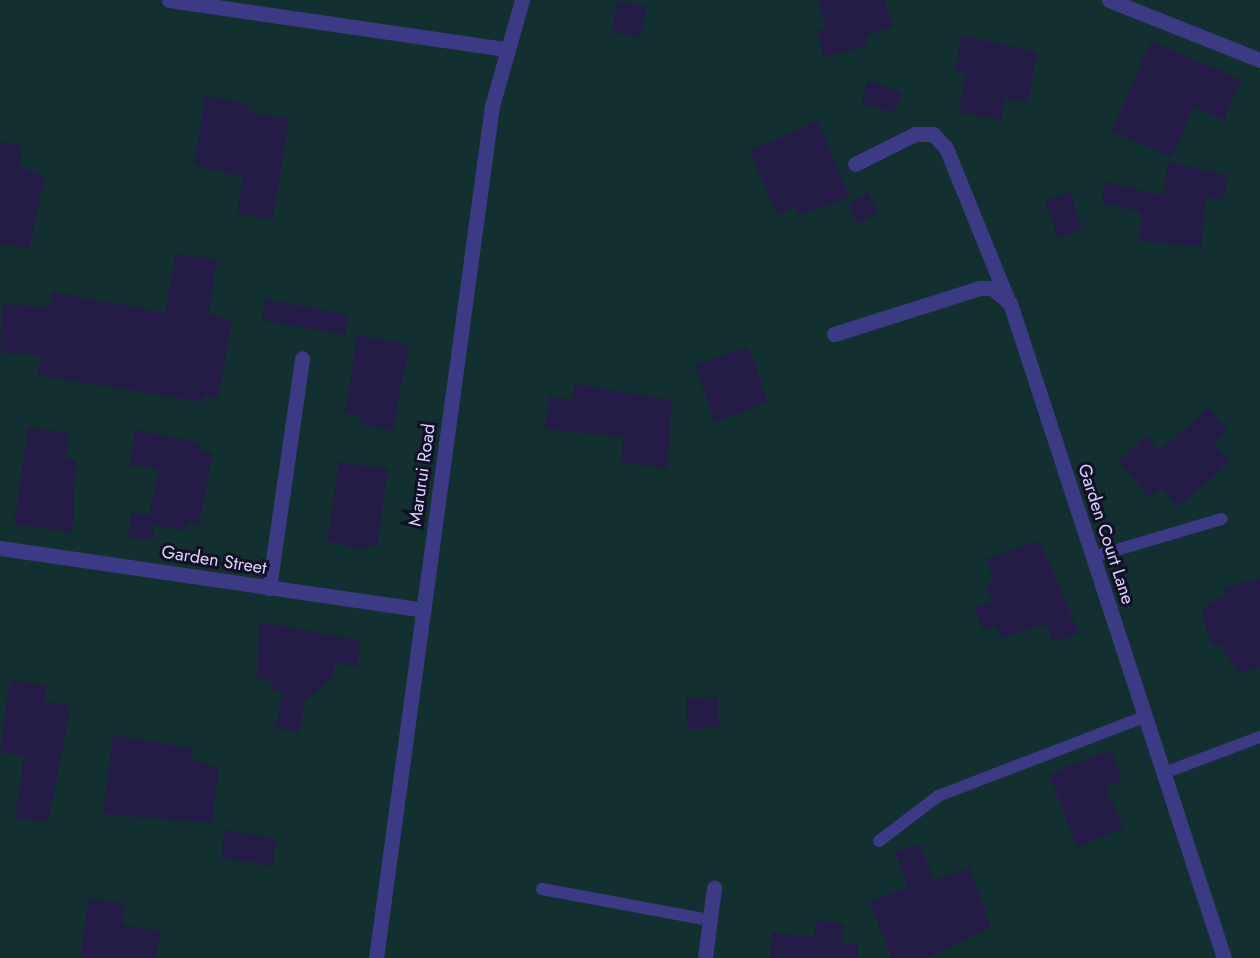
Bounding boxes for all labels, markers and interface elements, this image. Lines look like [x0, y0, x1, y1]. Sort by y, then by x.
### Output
street label: Marurui Road [404, 422, 440, 528]
street label: Garden Court Lane [1073, 461, 1139, 607]
street label: Garden Street [160, 541, 268, 579]

